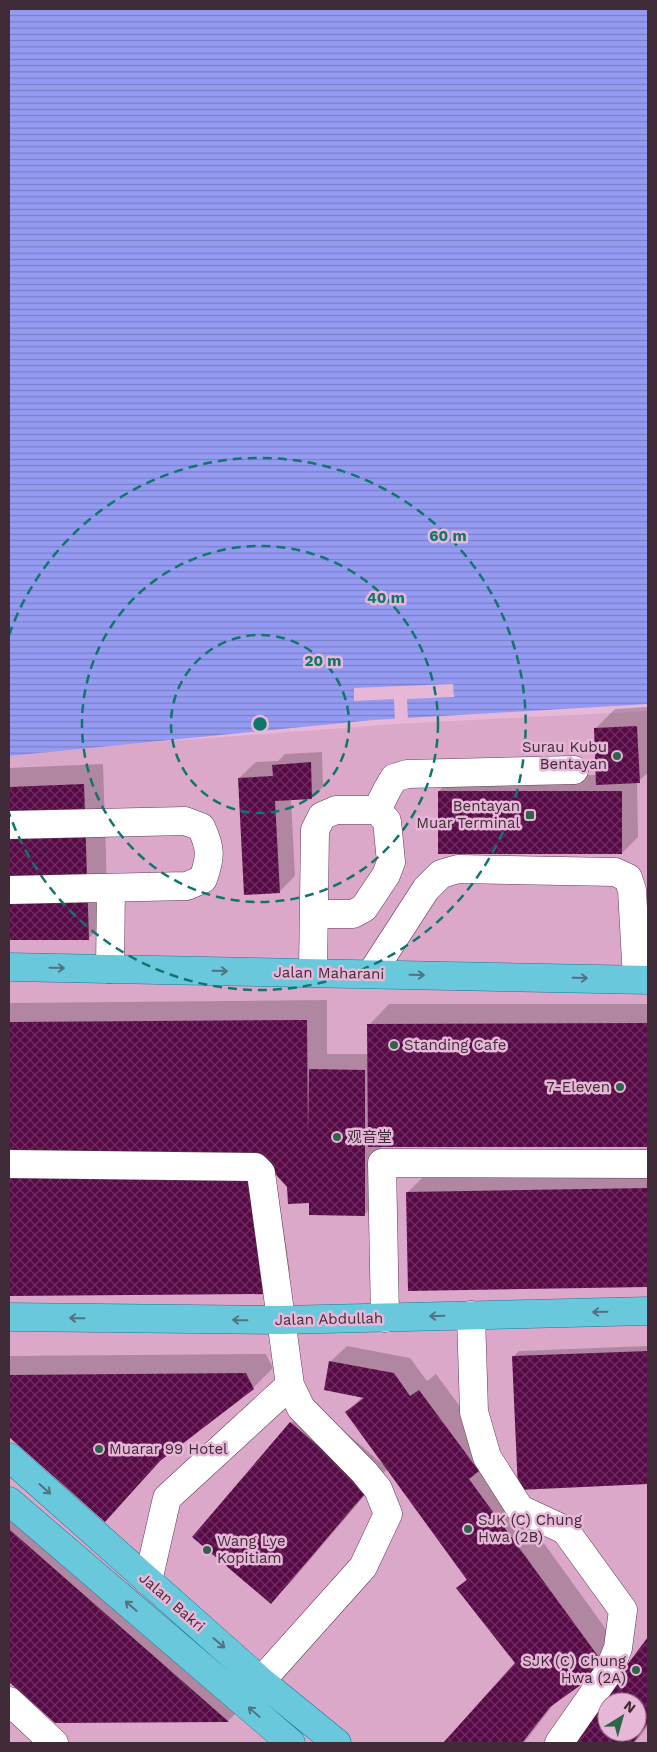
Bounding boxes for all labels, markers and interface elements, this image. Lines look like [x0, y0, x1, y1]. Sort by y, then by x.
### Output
text: 60 m [429, 527, 467, 545]
text: 40 m [367, 589, 405, 607]
text: 20 m [304, 652, 342, 670]
centre of rings [251, 715, 269, 733]
place label: Surau Kubu Bentayan [522, 738, 607, 773]
marker: Surau Kubu Bentayan [611, 750, 623, 762]
place label: Bentayan Muar Terminal [416, 797, 520, 832]
marker: Bentayan Muar Terminal [524, 809, 536, 821]
one-way arrow [49, 963, 65, 972]
street label: Jalan Maharani [273, 963, 385, 983]
one-way arrow [212, 966, 228, 976]
one-way arrow [409, 970, 425, 980]
one-way arrow [572, 973, 588, 983]
place label: Standing Cafe [404, 1036, 507, 1054]
marker: Standing Cafe [388, 1039, 400, 1051]
place label: 7-Eleven [546, 1078, 610, 1096]
marker: 7-Eleven [614, 1081, 626, 1093]
place label: 观音堂 [347, 1128, 392, 1146]
marker: 观音堂 [331, 1131, 343, 1143]
one-way arrow [592, 1307, 608, 1317]
street label: Jalan Abdullah [275, 1309, 383, 1329]
one-way arrow [429, 1311, 446, 1321]
one-way arrow [69, 1313, 86, 1323]
one-way arrow [232, 1315, 248, 1325]
place label: Muarar 99 Hotel [109, 1440, 228, 1458]
marker: Muarar 99 Hotel [93, 1443, 105, 1455]
one-way arrow [39, 1483, 52, 1495]
place label: SJK (C) Chung Hwa (2B) [478, 1511, 582, 1546]
marker: SJK (C) Chung Hwa (2B) [462, 1523, 474, 1535]
place label: Wang Lye Kopitiam [217, 1532, 286, 1567]
marker: Wang Lye Kopitiam [201, 1544, 213, 1556]
street label: Jalan Bakri [135, 1569, 209, 1635]
one-way arrow [124, 1600, 137, 1612]
one-way arrow [213, 1638, 226, 1649]
place label: SJK (C) Chung Hwa (2A) [522, 1652, 626, 1687]
marker: SJK (C) Chung Hwa (2A) [630, 1664, 642, 1676]
north arrow [597, 1692, 647, 1742]
text: N [621, 1697, 639, 1716]
one-way arrow [248, 1706, 261, 1717]

